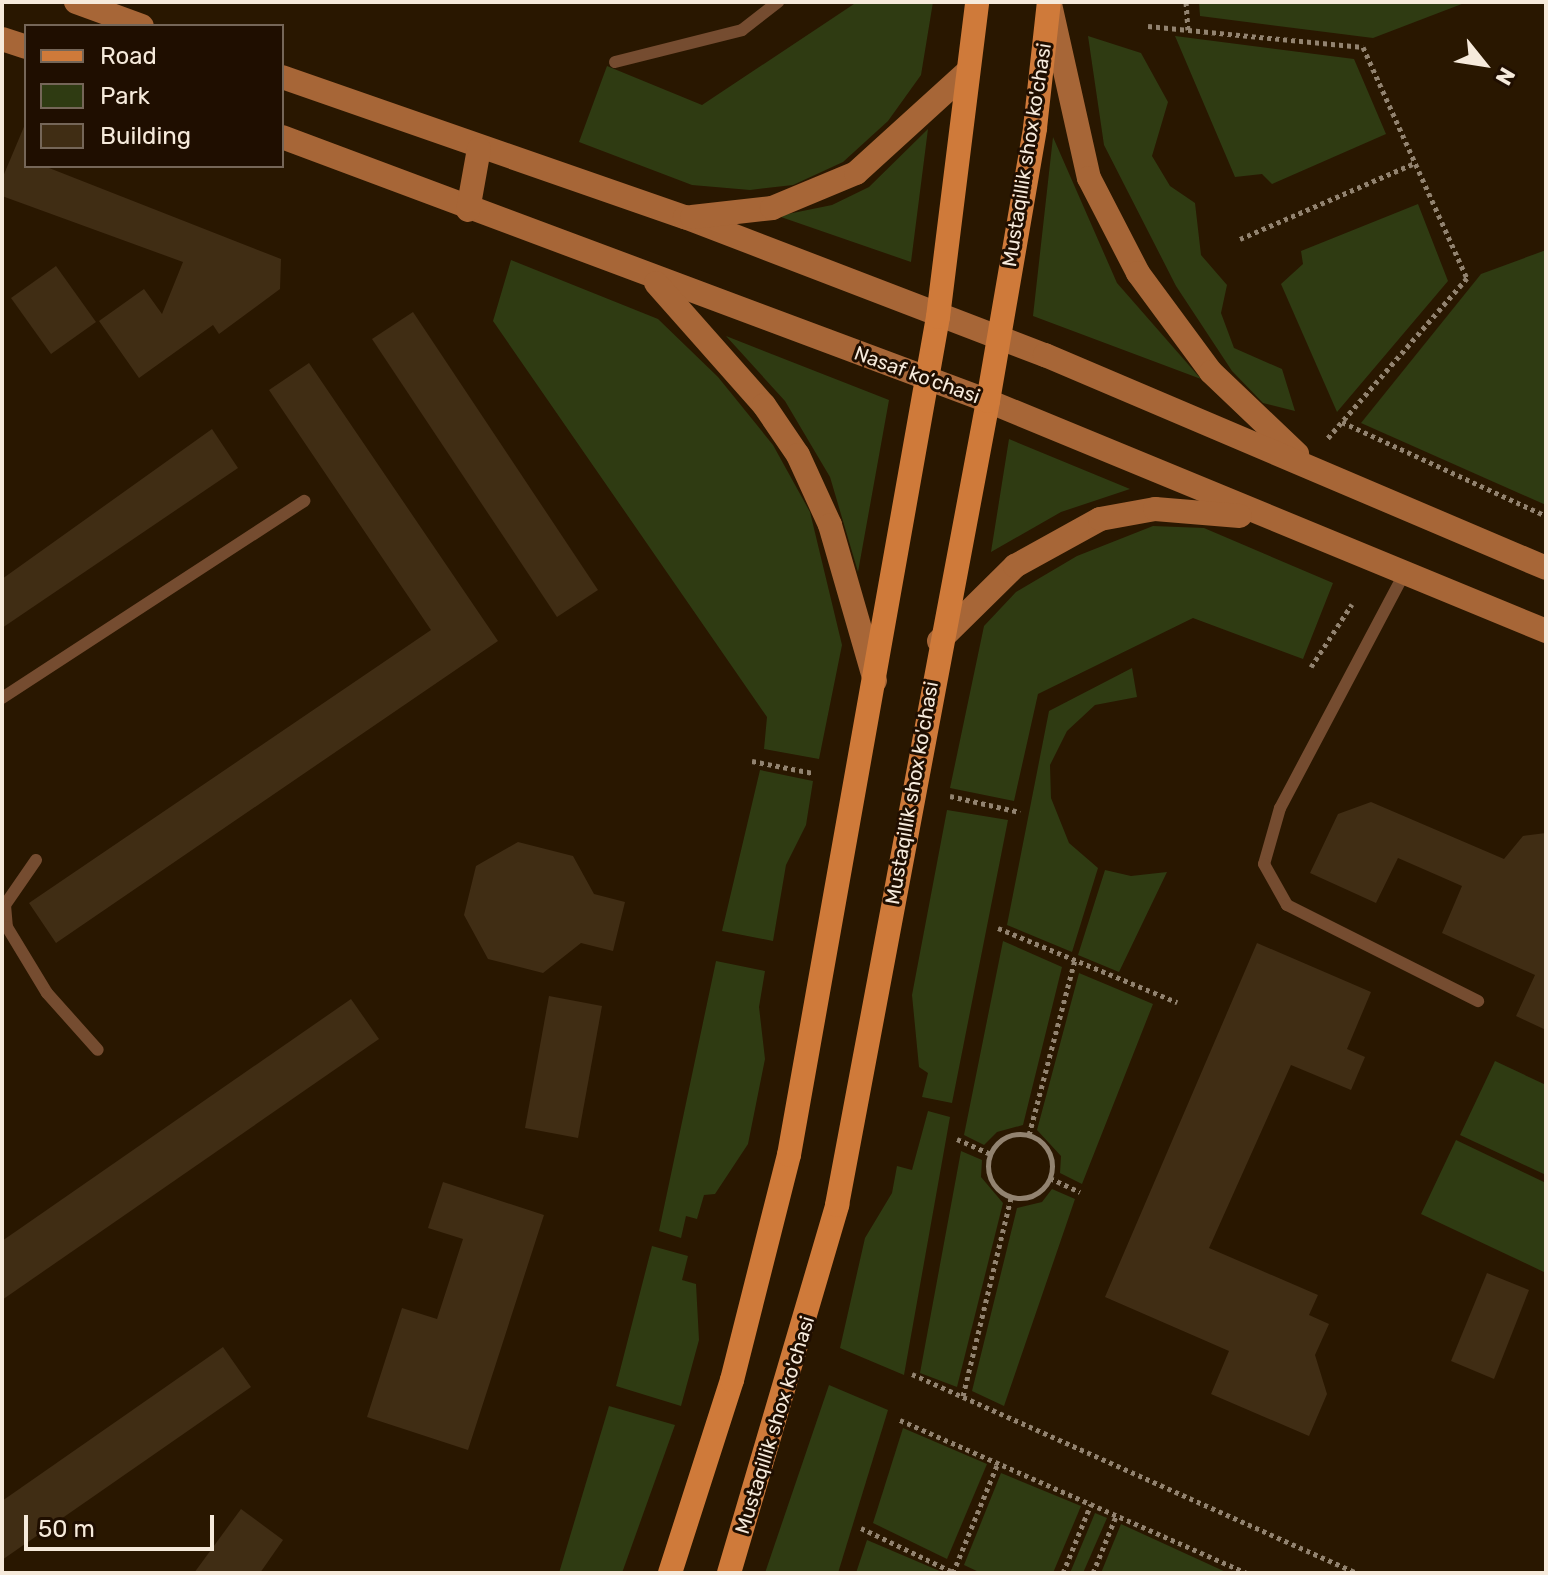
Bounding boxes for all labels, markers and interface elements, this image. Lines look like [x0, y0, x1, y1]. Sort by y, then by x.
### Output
legend [24, 24, 284, 168]
north arrow [1444, 24, 1524, 104]
street label: Mustaqillik shox ko'chasi [997, 41, 1057, 269]
text: Road [100, 42, 157, 70]
text: N [1490, 63, 1521, 90]
text: Park [100, 82, 150, 110]
text: Building [100, 122, 191, 150]
street label: Nasaf ko‘chasi [851, 341, 983, 409]
street label: Mustaqillik shox ko'chasi [881, 679, 943, 907]
street label: Mustaqillik shox ko'chasi [730, 1313, 820, 1537]
scale bar [28, 1499, 218, 1549]
text: 50 m [38, 1515, 95, 1543]

